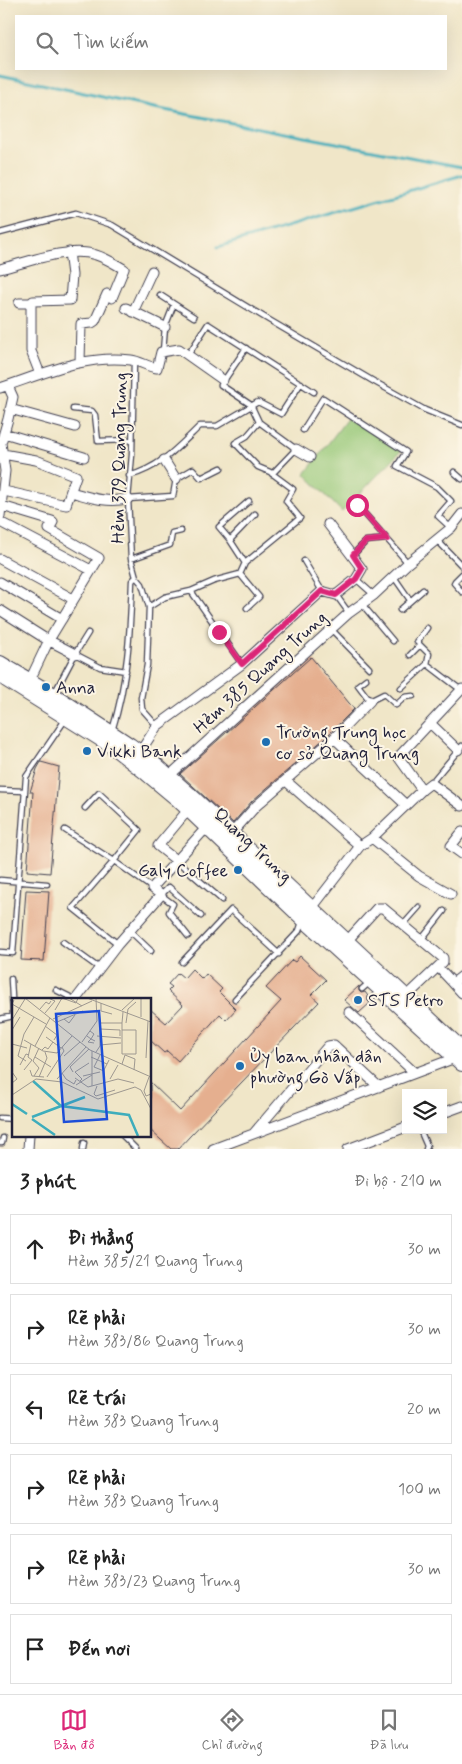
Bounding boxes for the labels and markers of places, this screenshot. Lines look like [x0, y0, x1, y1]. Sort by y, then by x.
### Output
place label: Anna [56, 676, 95, 700]
marker: Anna [40, 681, 52, 693]
place label: Trường Trung học cơ sở Quang Trung [276, 721, 419, 767]
marker: Trường Trung học cơ sở Quang Trung [260, 736, 272, 748]
place label: Vikki Bank [97, 740, 182, 764]
marker: Vikki Bank [81, 745, 93, 757]
place label: Galy Coffee [138, 859, 228, 883]
marker: Galy Coffee [232, 864, 244, 876]
place label: STS Petro [368, 989, 443, 1013]
marker: STS Petro [352, 994, 364, 1006]
place label: Ủy ban nhân dân phường Gò Vấp [250, 1045, 382, 1092]
marker: Ủy ban nhân dân phường Gò Vấp [234, 1060, 246, 1072]

